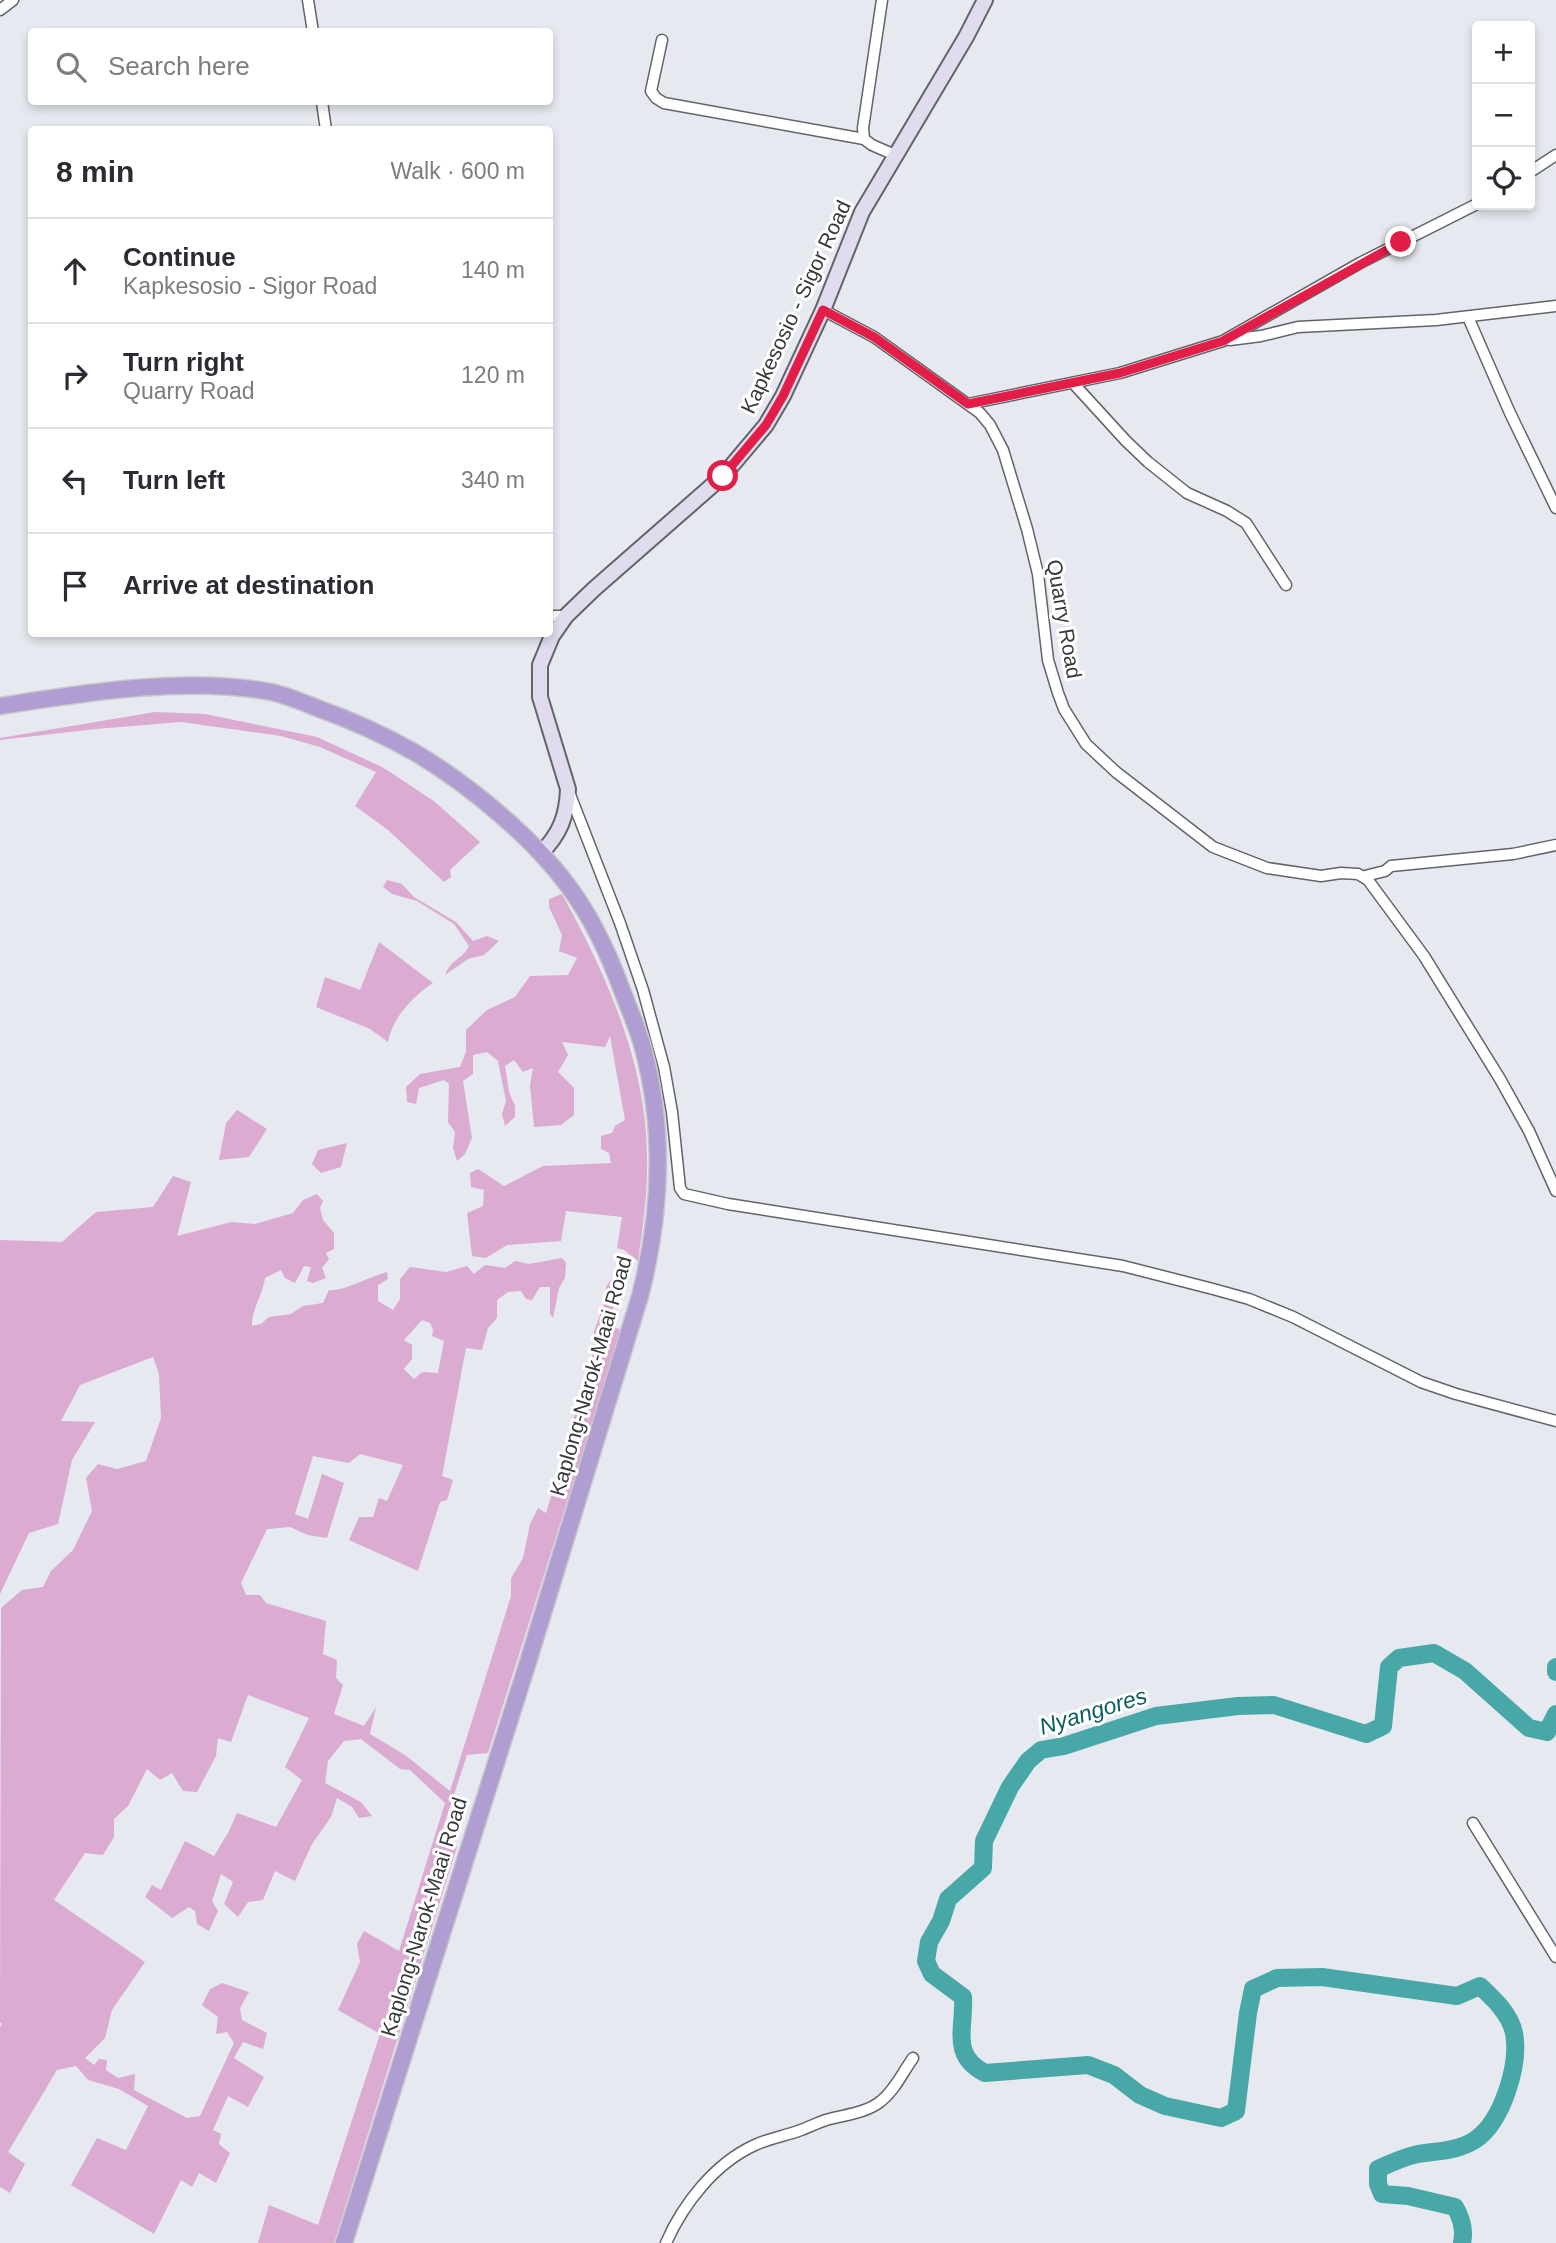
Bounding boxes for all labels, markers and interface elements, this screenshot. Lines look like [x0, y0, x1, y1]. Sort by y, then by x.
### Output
map controls [1472, 21, 1535, 210]
button: + [1472, 21, 1535, 84]
search box [28, 28, 553, 105]
icon: search [52, 48, 90, 86]
text: Search here [108, 51, 250, 81]
button: − [1472, 84, 1535, 147]
button: locate [1472, 147, 1535, 210]
text: 8 min [56, 155, 134, 188]
text: Walk · 600 m [390, 158, 525, 184]
street label: Kapkesosio - Sigor Road [736, 197, 855, 417]
route end [1385, 226, 1416, 257]
text: Continue [123, 242, 236, 272]
icon: ahead [56, 252, 94, 290]
text: 140 m [461, 257, 525, 283]
text: Kapkesosio - Sigor Road [123, 273, 377, 299]
text: Turn right [123, 347, 244, 377]
icon: right [56, 357, 94, 395]
text: 120 m [461, 362, 525, 388]
text: Quarry Road [123, 378, 255, 404]
route start [707, 460, 738, 491]
icon: left [56, 462, 94, 500]
text: Turn left [123, 465, 225, 495]
text: 340 m [461, 467, 525, 493]
street label: Quarry Road [1043, 558, 1086, 680]
icon: arrive [56, 567, 94, 605]
text: Arrive at destination [123, 570, 374, 600]
street label: Kaplong-Narok-Maai Road [545, 1253, 636, 1499]
water label: Nyangores [1036, 1682, 1150, 1740]
street label: Kaplong-Narok-Maai Road [376, 1795, 471, 2039]

